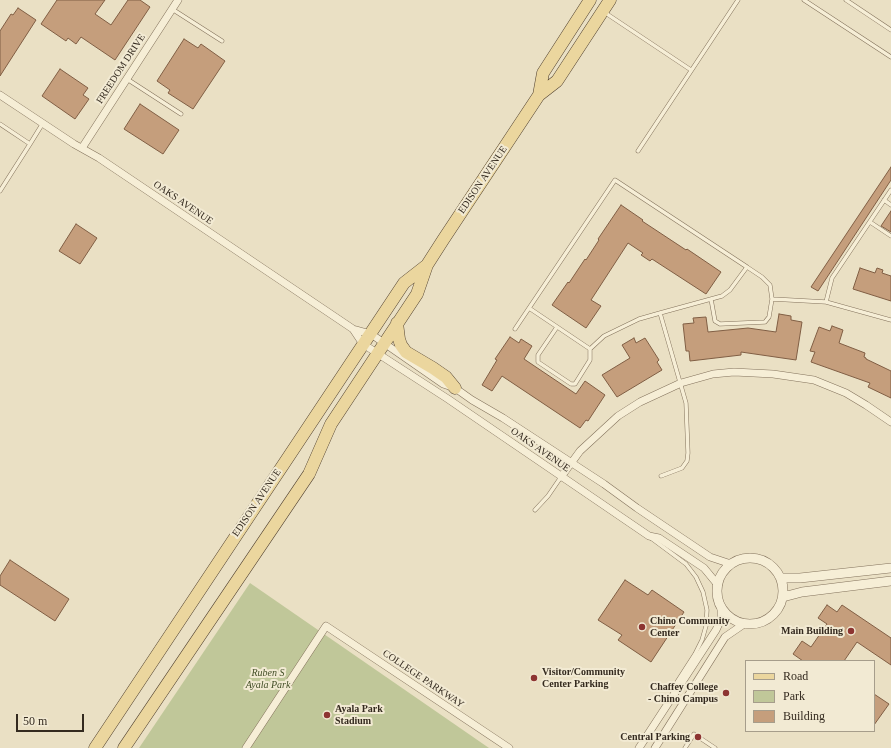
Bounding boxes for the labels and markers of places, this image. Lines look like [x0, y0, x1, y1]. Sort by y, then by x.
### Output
place label: Chino Community Center [650, 615, 730, 638]
marker: Chino Community Center [637, 622, 647, 632]
place label: Main Building [781, 625, 843, 637]
marker: Main Building [846, 626, 856, 636]
place label: Visitor/Community Center Parking [542, 666, 625, 690]
marker: Visitor/Community Center Parking [529, 673, 539, 683]
place label: Chaffey College - Chino Campus [648, 681, 718, 704]
marker: Chaffey College - Chino Campus [721, 688, 731, 698]
place label: Ayala Park Stadium [335, 703, 383, 726]
marker: Ayala Park Stadium [322, 710, 332, 720]
place label: Central Parking [620, 731, 690, 743]
marker: Central Parking [693, 732, 703, 742]

